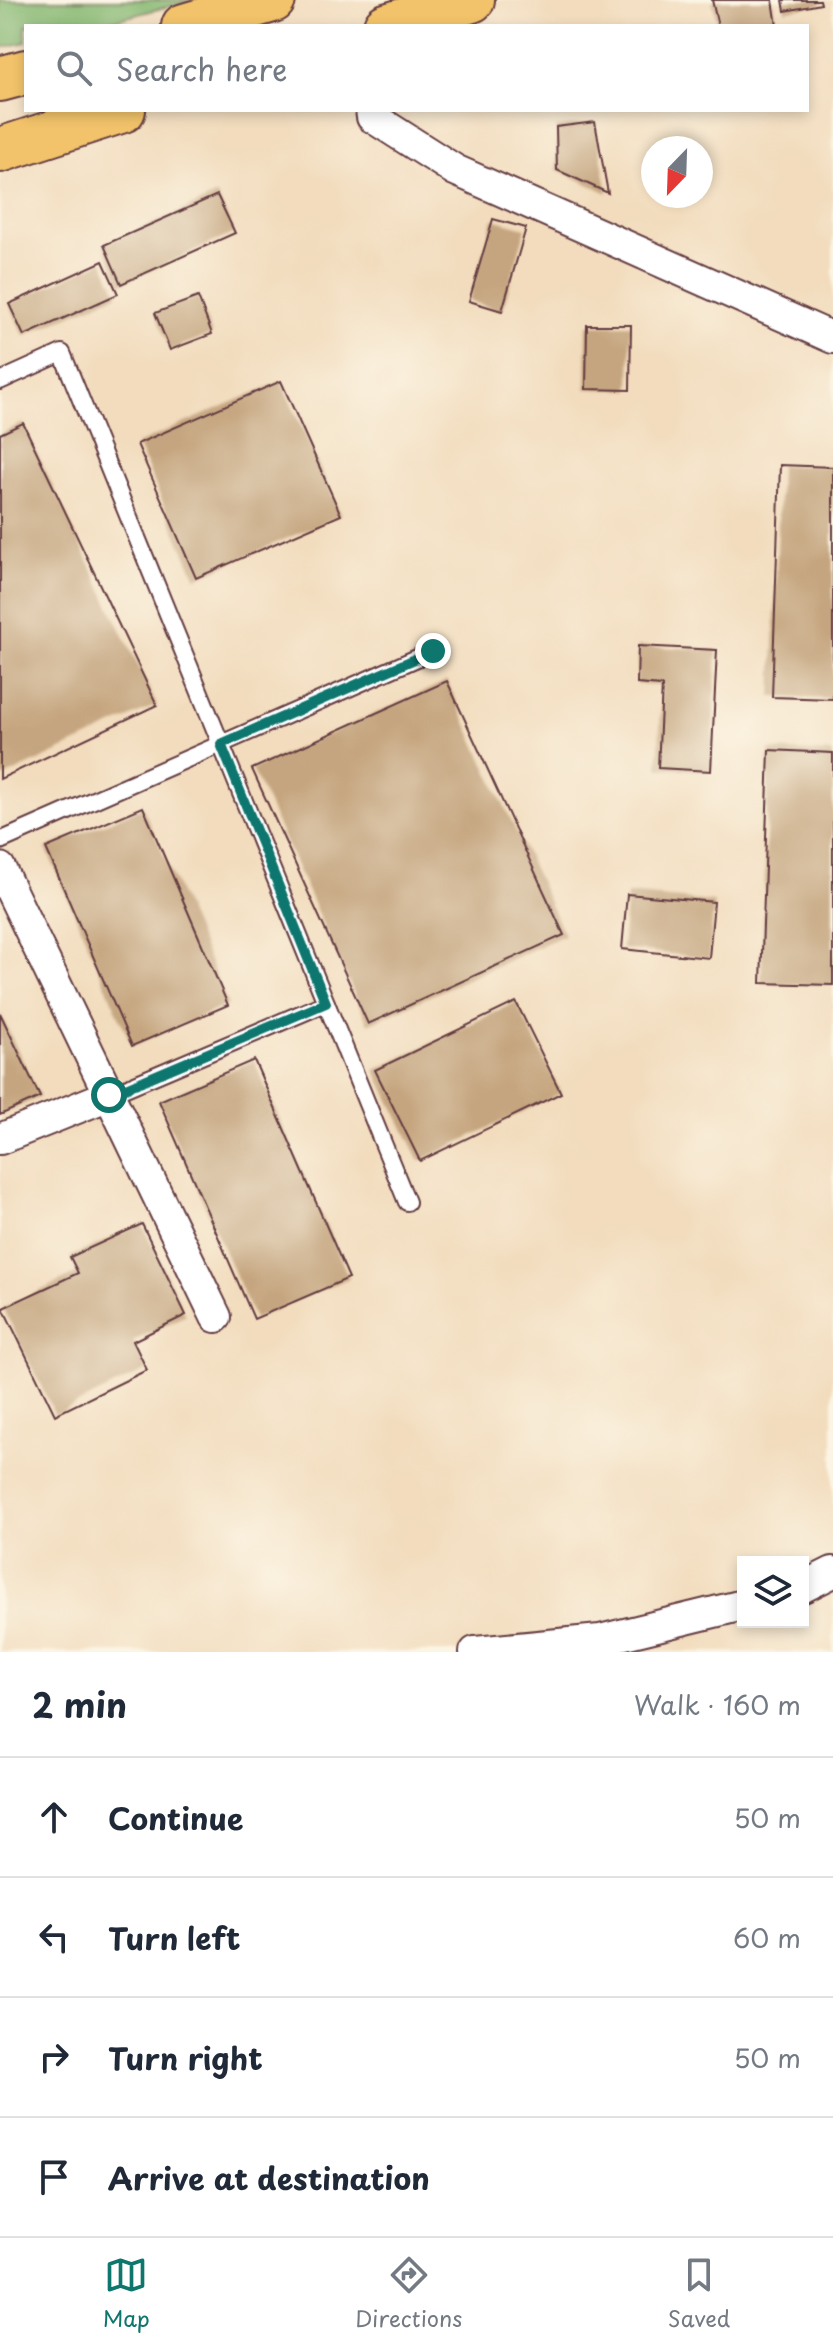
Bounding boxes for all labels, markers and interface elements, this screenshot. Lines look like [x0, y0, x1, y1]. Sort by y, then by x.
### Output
search box [24, 24, 809, 112]
icon: search [52, 46, 96, 90]
text: Search here [116, 46, 288, 91]
north arrow [641, 136, 713, 208]
route end [415, 633, 451, 669]
route start [91, 1077, 127, 1113]
map controls [737, 1556, 809, 1628]
button: layers [737, 1556, 809, 1628]
text: 2 min [32, 1678, 127, 1730]
text: Walk · 160 m [634, 1685, 801, 1724]
icon: ahead [32, 1795, 76, 1839]
text: Continue [108, 1795, 243, 1840]
text: 50 m [734, 1798, 801, 1837]
icon: left [32, 1915, 76, 1959]
text: Turn left [108, 1915, 240, 1960]
text: 60 m [733, 1918, 801, 1957]
icon: right [32, 2035, 76, 2079]
text: Turn right [108, 2035, 263, 2080]
text: 50 m [734, 2038, 801, 2077]
icon: arrive [32, 2155, 76, 2199]
text: Arrive at destination [108, 2155, 430, 2200]
tab: Map [103, 2253, 150, 2334]
tab: Directions [355, 2253, 462, 2334]
tab: Saved [668, 2253, 730, 2334]

